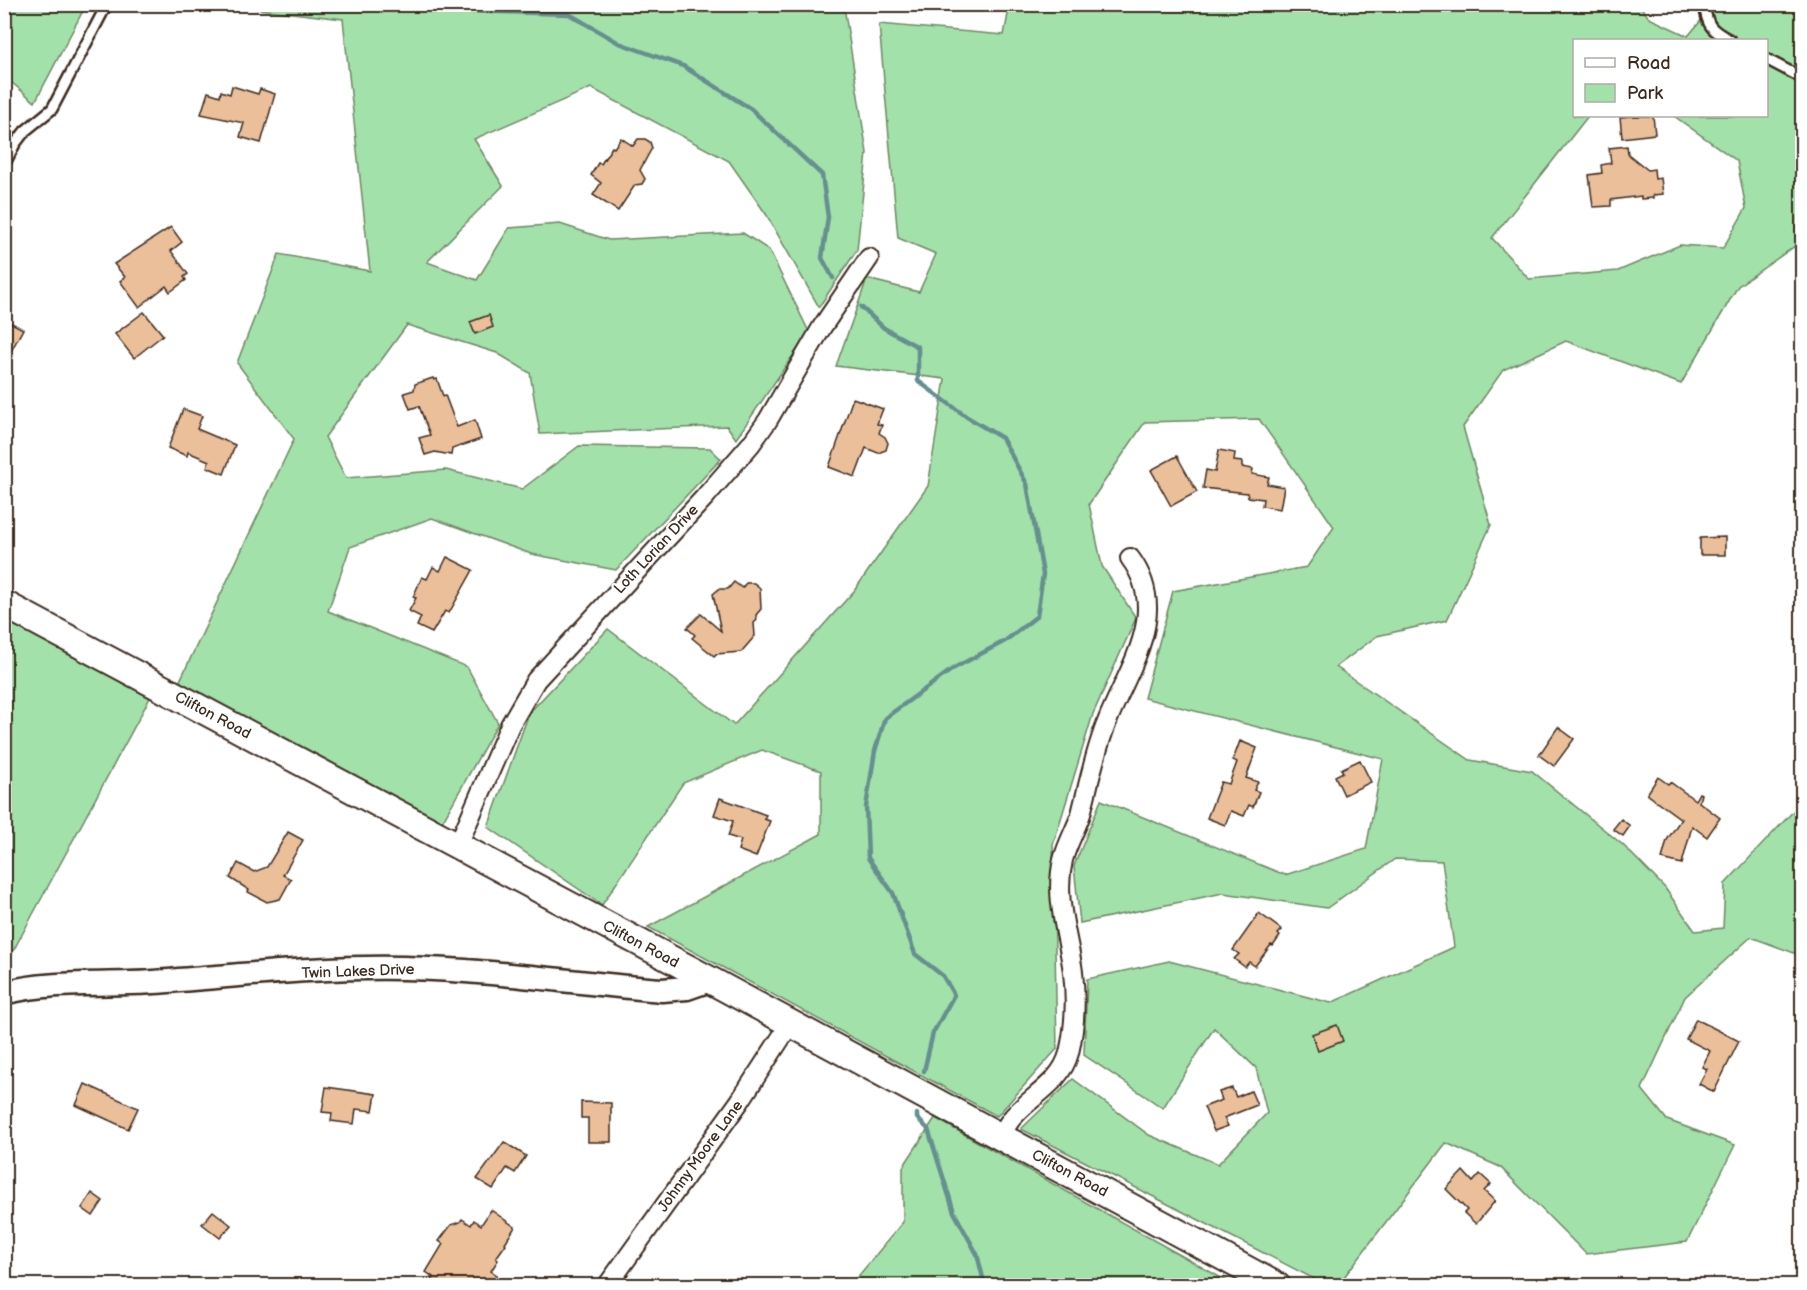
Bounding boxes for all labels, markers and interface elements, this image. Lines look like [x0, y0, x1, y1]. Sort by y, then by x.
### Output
legend [1573, 39, 1768, 117]
text: Road [1627, 53, 1671, 74]
text: Park [1627, 83, 1663, 104]
street label: Loth Lorian Drive [610, 501, 703, 598]
street label: Clifton Road [171, 687, 254, 743]
street label: Clifton Road [599, 916, 682, 972]
street label: Twin Lakes Drive [301, 960, 415, 983]
street label: Johnny Moore Lane [654, 1097, 747, 1216]
street label: Clifton Road [1028, 1145, 1111, 1201]

